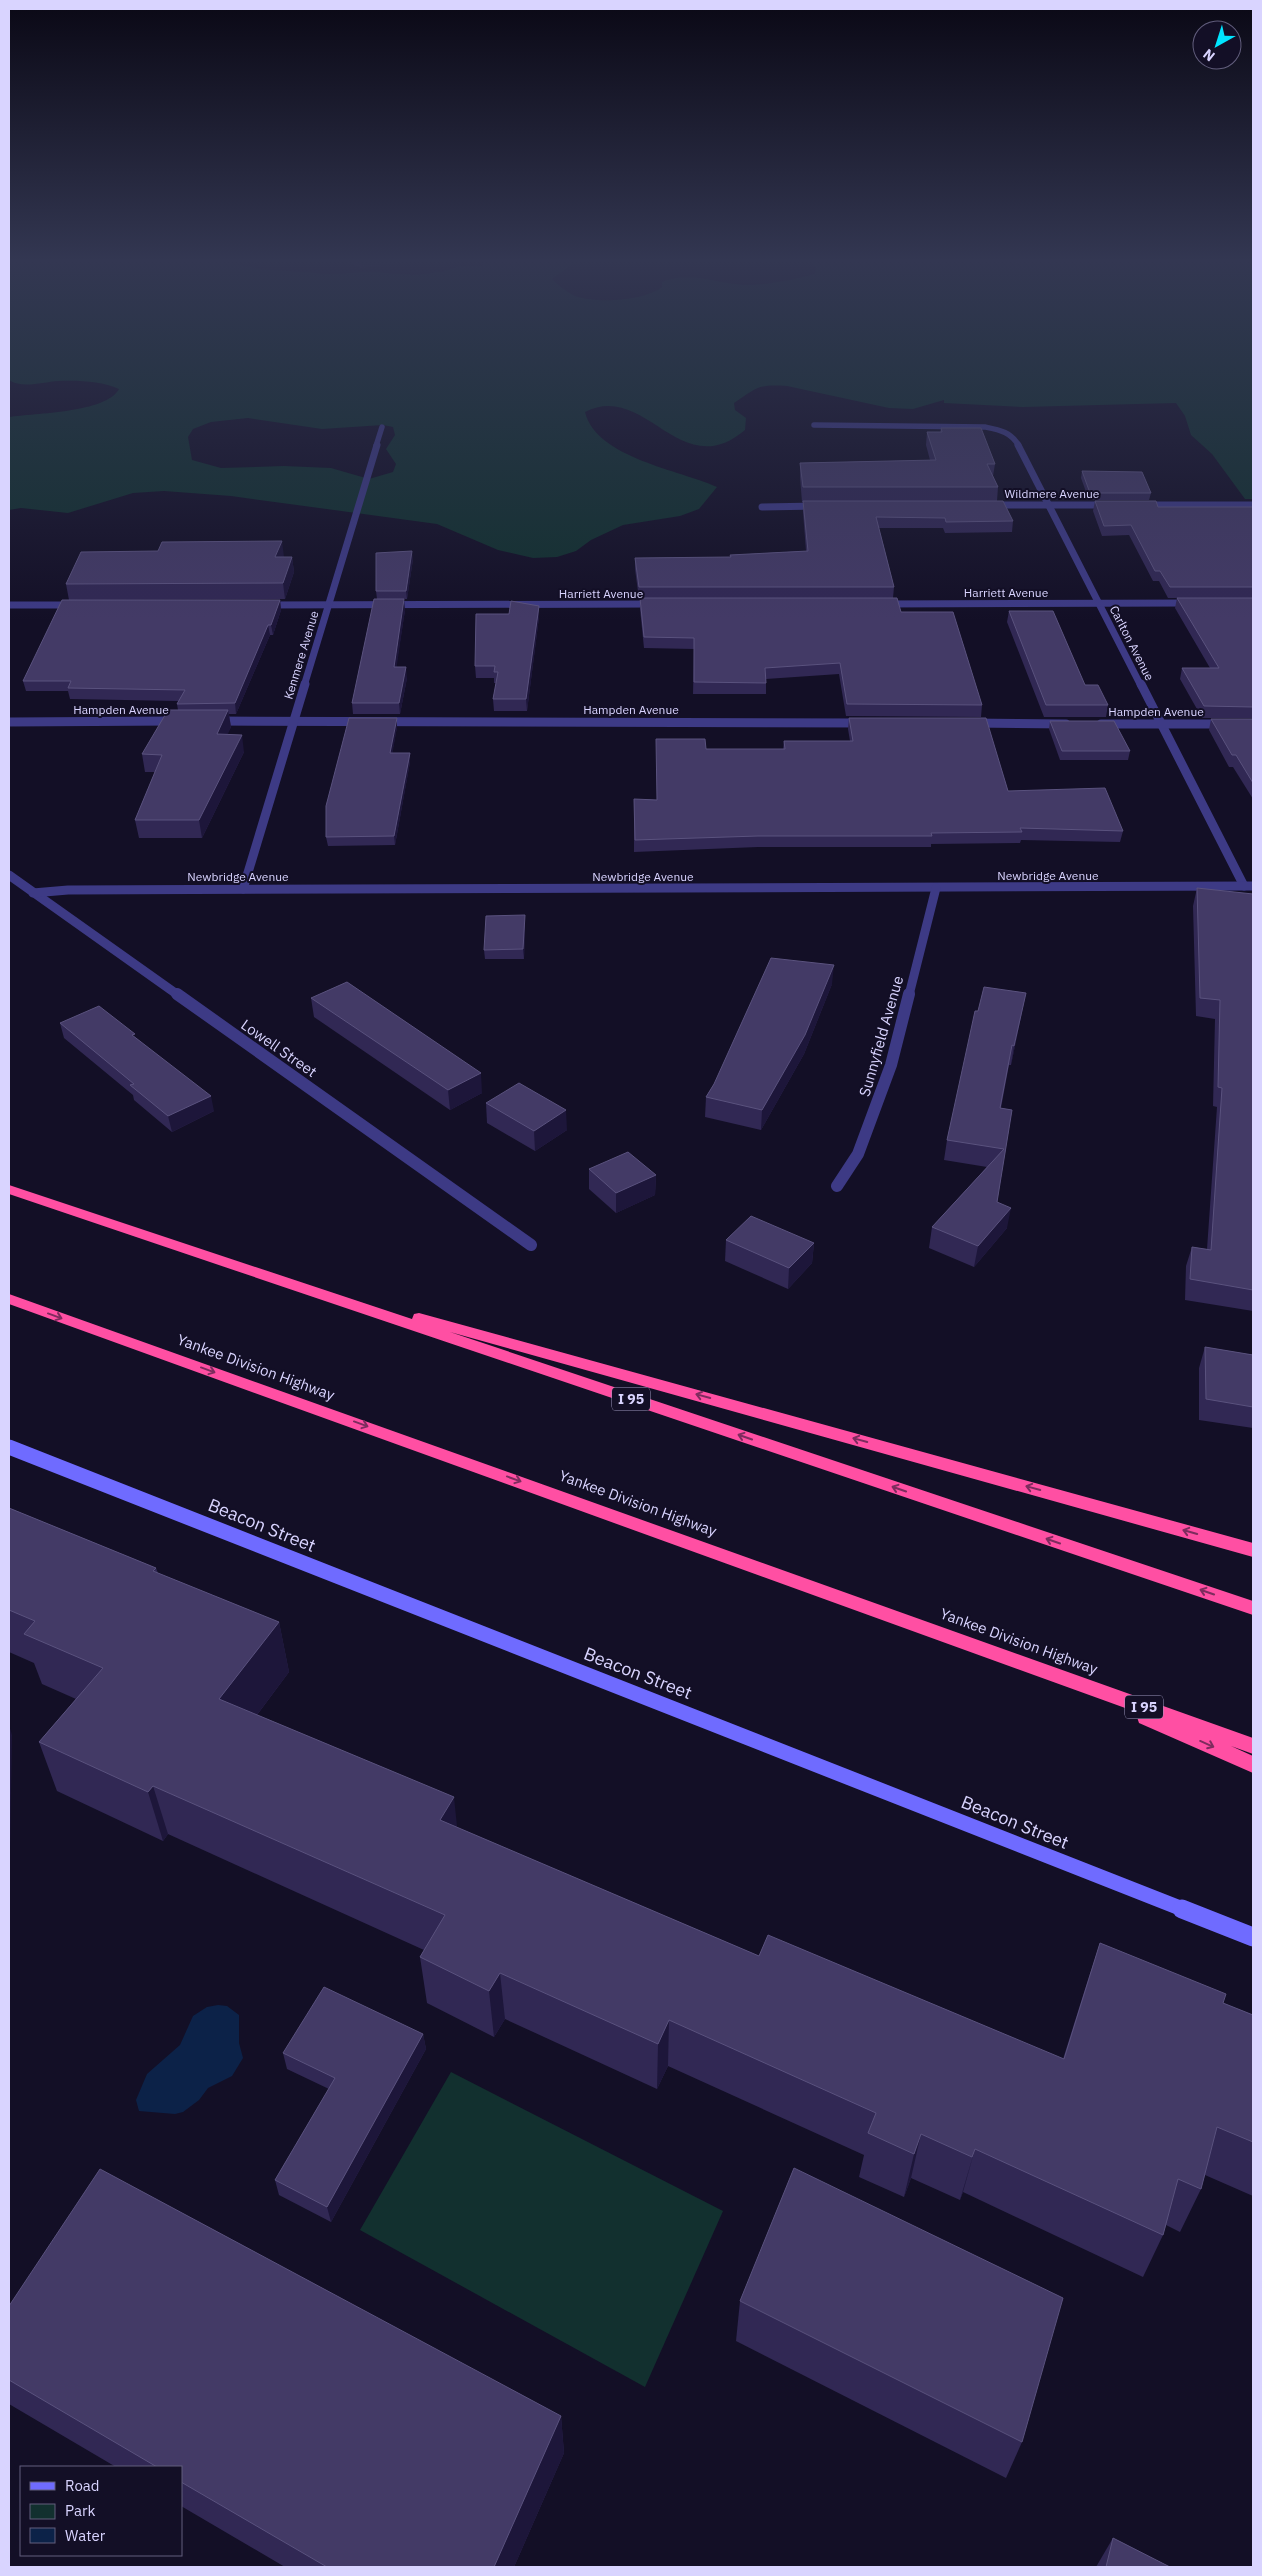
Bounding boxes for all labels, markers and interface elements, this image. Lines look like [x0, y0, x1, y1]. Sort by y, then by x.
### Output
north arrow [1192, 20, 1242, 70]
text: N [1199, 45, 1218, 65]
street label: Wildmere Avenue [1005, 486, 1100, 501]
street label: Harriett Avenue [964, 585, 1049, 600]
street label: Harriett Avenue [559, 586, 644, 601]
street label: Carlton Avenue [1107, 603, 1157, 683]
street label: Kenmere Avenue [280, 609, 322, 701]
street label: Hampden Avenue [73, 702, 169, 717]
street label: Hampden Avenue [583, 702, 679, 717]
street label: Hampden Avenue [1108, 704, 1204, 719]
street label: Newbridge Avenue [997, 868, 1099, 883]
street label: Newbridge Avenue [187, 869, 289, 884]
street label: Newbridge Avenue [592, 869, 694, 884]
street label: Sunnyfield Avenue [855, 973, 907, 1099]
street label: Lowell Street [237, 1015, 321, 1081]
one-way arrow [46, 1312, 62, 1321]
street label: Yankee Division Highway [175, 1330, 338, 1405]
one-way arrow [199, 1366, 215, 1375]
road number: I 95 [612, 1388, 650, 1410]
one-way arrow [696, 1391, 712, 1401]
one-way arrow [353, 1420, 369, 1430]
one-way arrow [738, 1432, 753, 1441]
one-way arrow [852, 1434, 868, 1444]
street label: Yankee Division Highway [557, 1466, 720, 1541]
one-way arrow [506, 1475, 521, 1484]
one-way arrow [1026, 1482, 1042, 1492]
one-way arrow [892, 1484, 907, 1493]
street label: Beacon Street [205, 1493, 319, 1557]
one-way arrow [1182, 1526, 1198, 1536]
one-way arrow [1045, 1535, 1061, 1545]
one-way arrow [1199, 1587, 1215, 1597]
street label: Yankee Division Highway [938, 1604, 1101, 1679]
street label: Beacon Street [581, 1642, 695, 1704]
road number: I 95 [1125, 1695, 1163, 1718]
one-way arrow [1199, 1740, 1214, 1750]
street label: Beacon Street [958, 1790, 1072, 1854]
legend [20, 2466, 182, 2556]
text: Road [65, 2476, 100, 2495]
text: Park [65, 2501, 95, 2520]
text: Water [65, 2526, 106, 2545]

